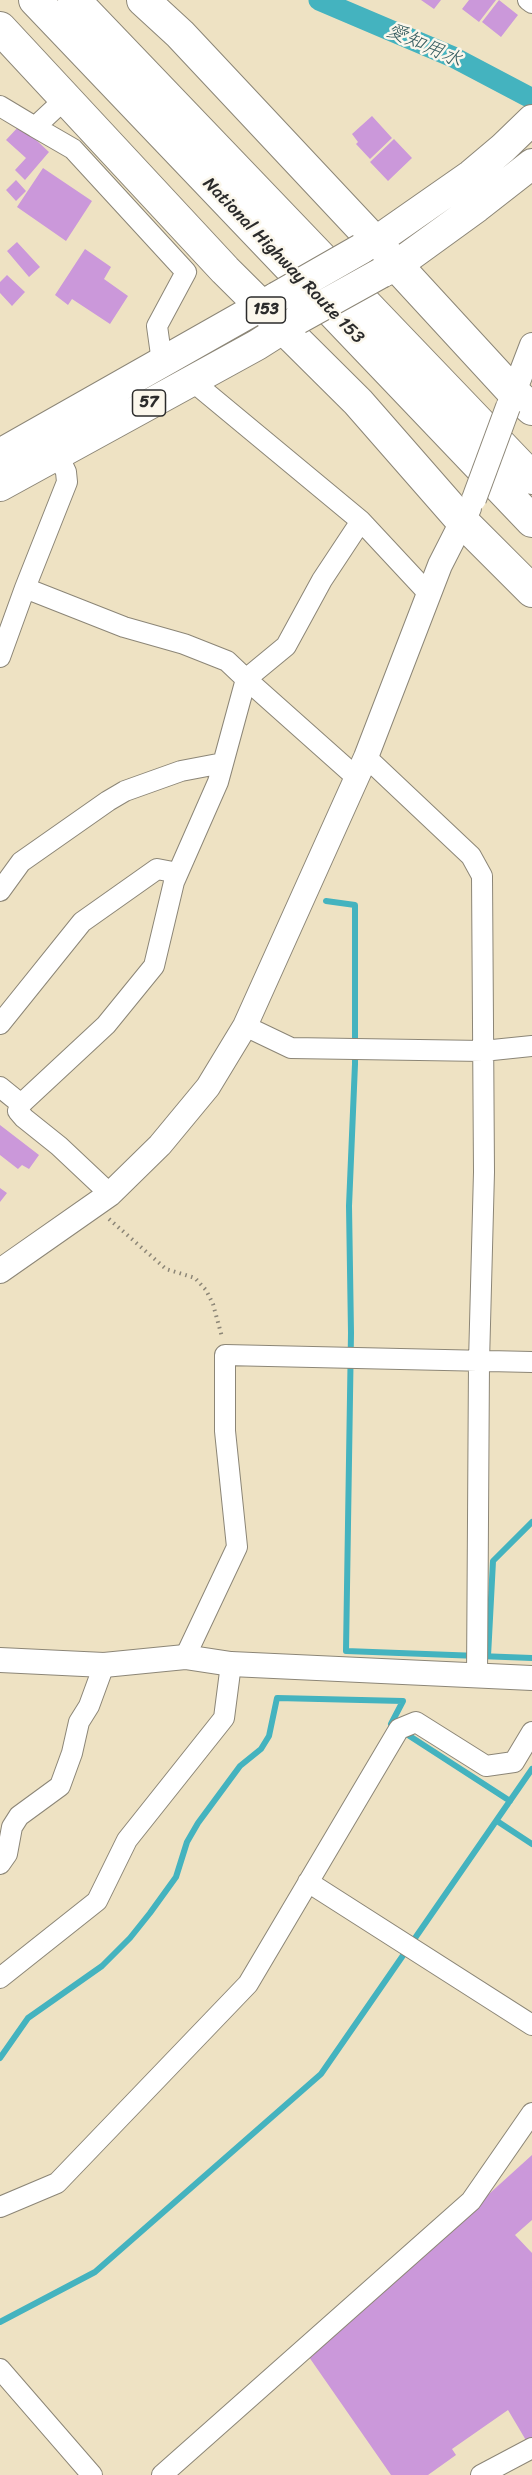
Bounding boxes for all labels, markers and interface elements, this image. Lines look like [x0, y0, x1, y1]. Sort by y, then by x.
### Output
water label: 愛知用水 [383, 19, 465, 73]
street label: National Highway Route 153 [198, 173, 368, 349]
road number: 153 [246, 297, 286, 323]
road number: 57 [132, 390, 166, 416]

